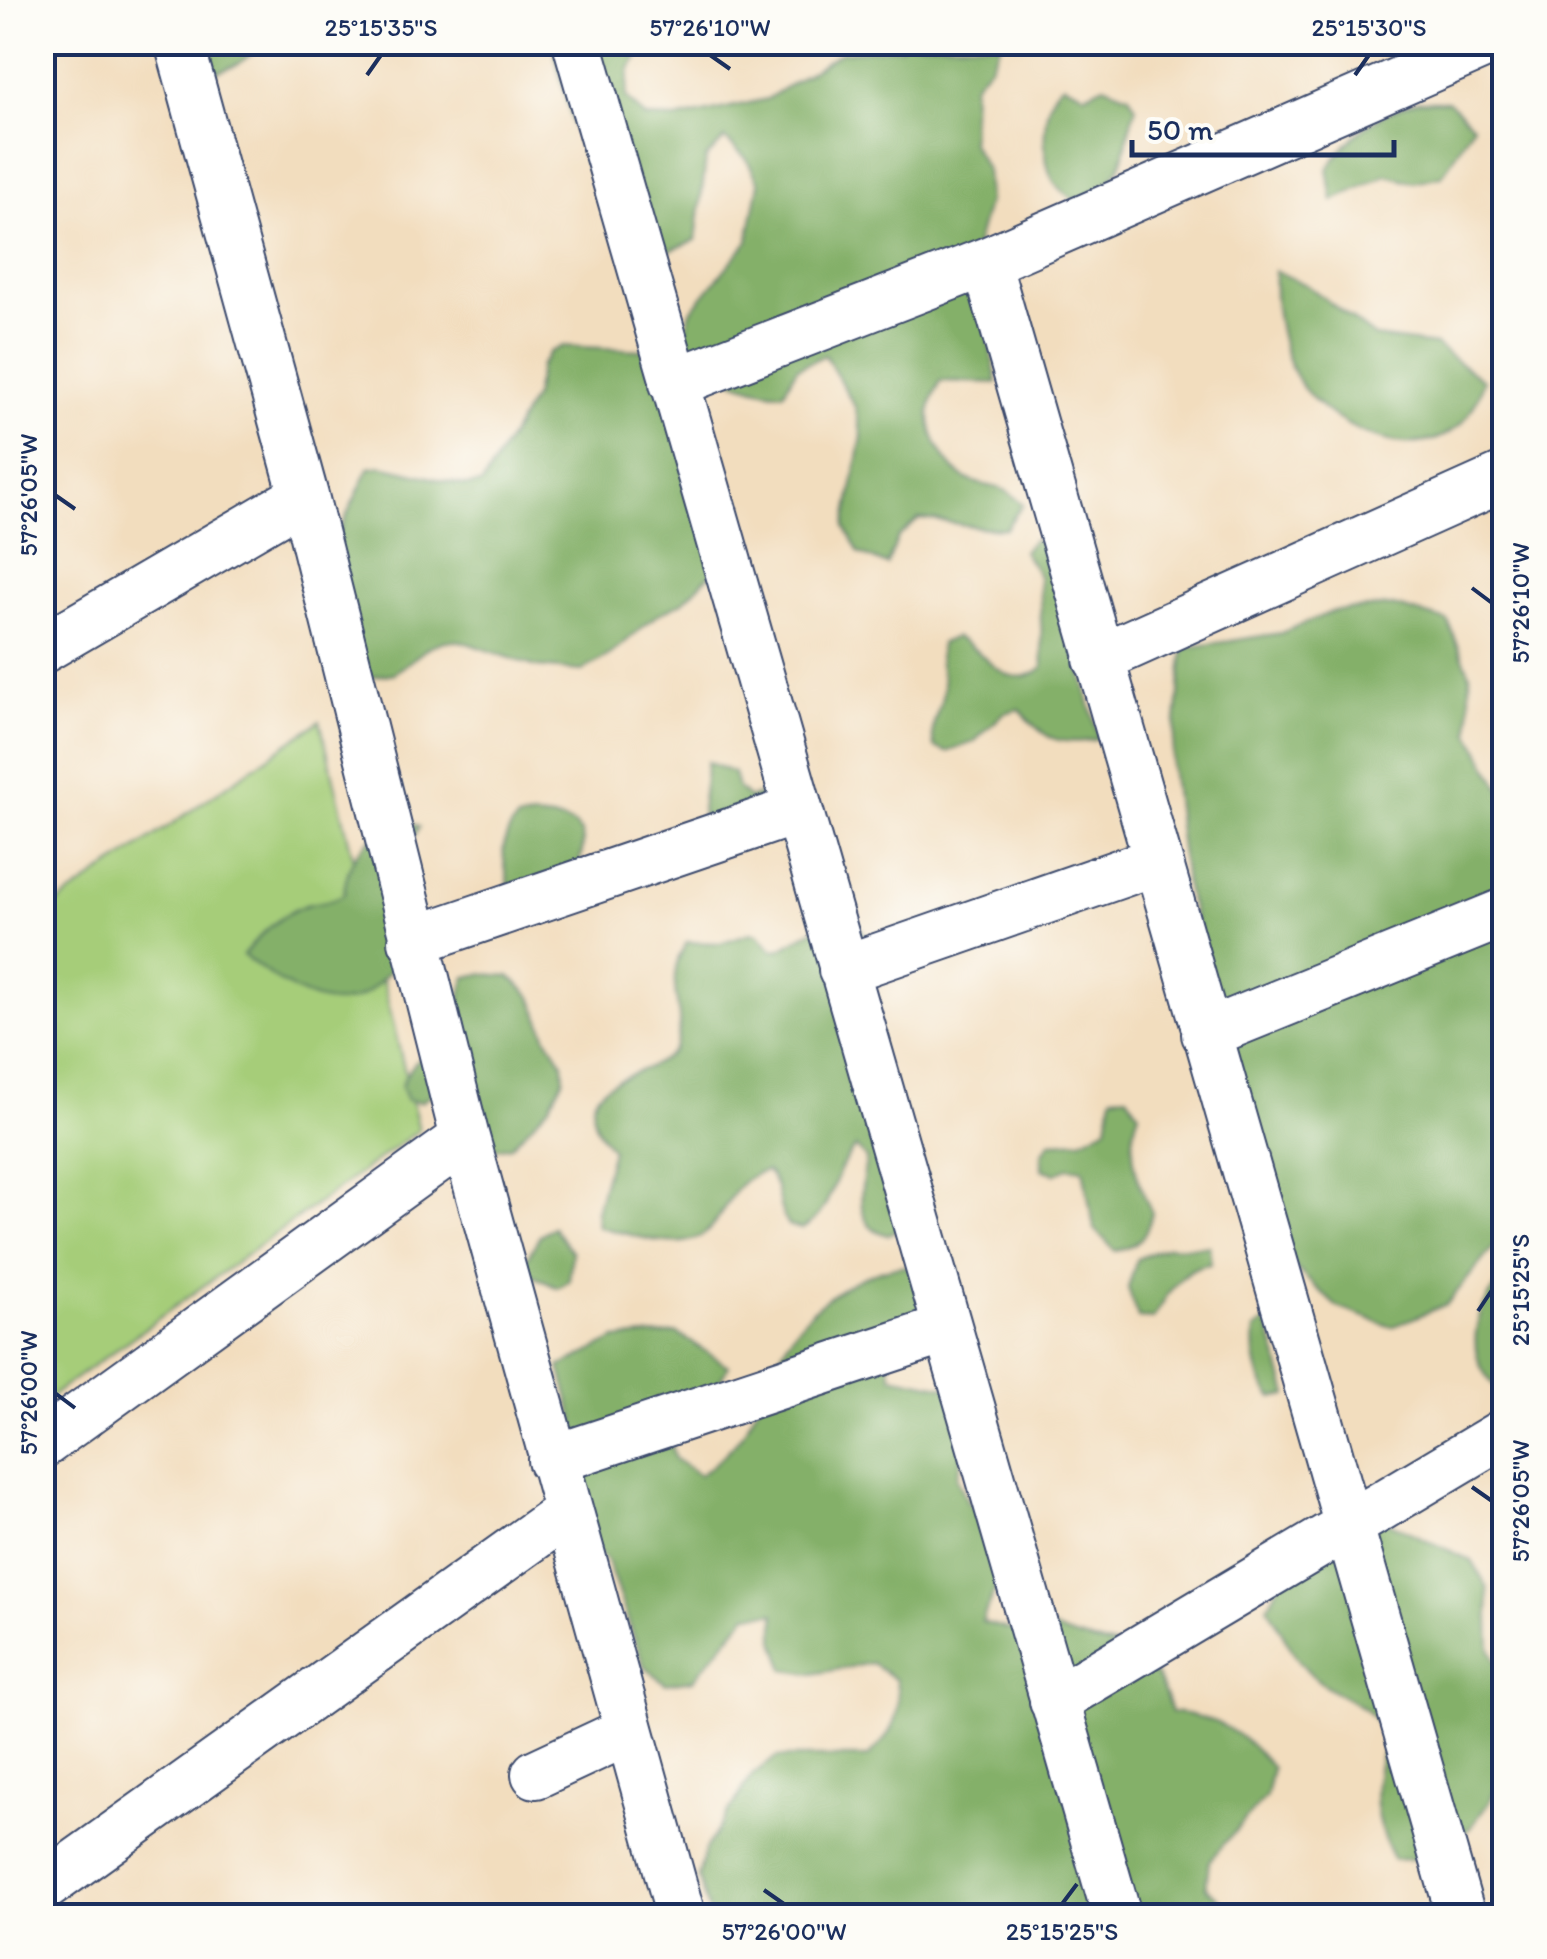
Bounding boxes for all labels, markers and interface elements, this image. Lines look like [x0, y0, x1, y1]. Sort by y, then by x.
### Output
text: 25°15'35"S [325, 12, 437, 42]
text: 57°26'10"W [649, 12, 771, 42]
text: 25°15'30"S [1311, 12, 1427, 42]
scale bar [1132, 95, 1394, 157]
text: 50 m [1147, 111, 1213, 148]
text: 57°26'05"W [13, 434, 43, 556]
text: 57°26'10"W [1505, 542, 1535, 664]
text: 25°15'25"S [1505, 1234, 1535, 1346]
text: 57°26'00"W [13, 1330, 43, 1456]
text: 57°26'05"W [1505, 1440, 1535, 1562]
text: 57°26'00"W [721, 1916, 847, 1946]
text: 25°15'25"S [1006, 1916, 1118, 1946]

